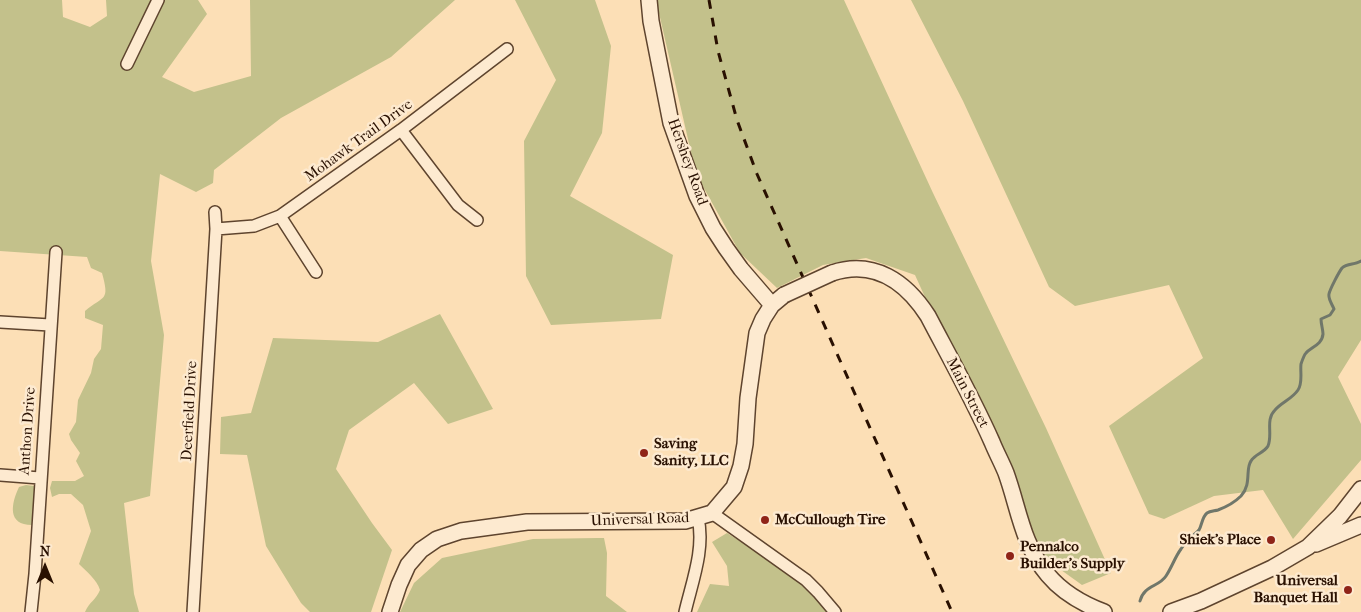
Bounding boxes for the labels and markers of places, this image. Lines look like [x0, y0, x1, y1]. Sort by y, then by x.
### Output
place label: Saving Sanity, LLC [654, 435, 729, 470]
marker: Saving Sanity, LLC [638, 447, 650, 459]
place label: McCullough Tire [775, 511, 886, 529]
marker: McCullough Tire [759, 514, 771, 526]
place label: Shiek's Place [1179, 531, 1261, 549]
marker: Shiek's Place [1265, 534, 1277, 546]
place label: Pennalco Builder's Supply [1020, 538, 1125, 573]
marker: Pennalco Builder's Supply [1004, 550, 1016, 562]
place label: Universal Banquet Hall [1253, 572, 1338, 607]
marker: Universal Banquet Hall [1342, 584, 1354, 596]

